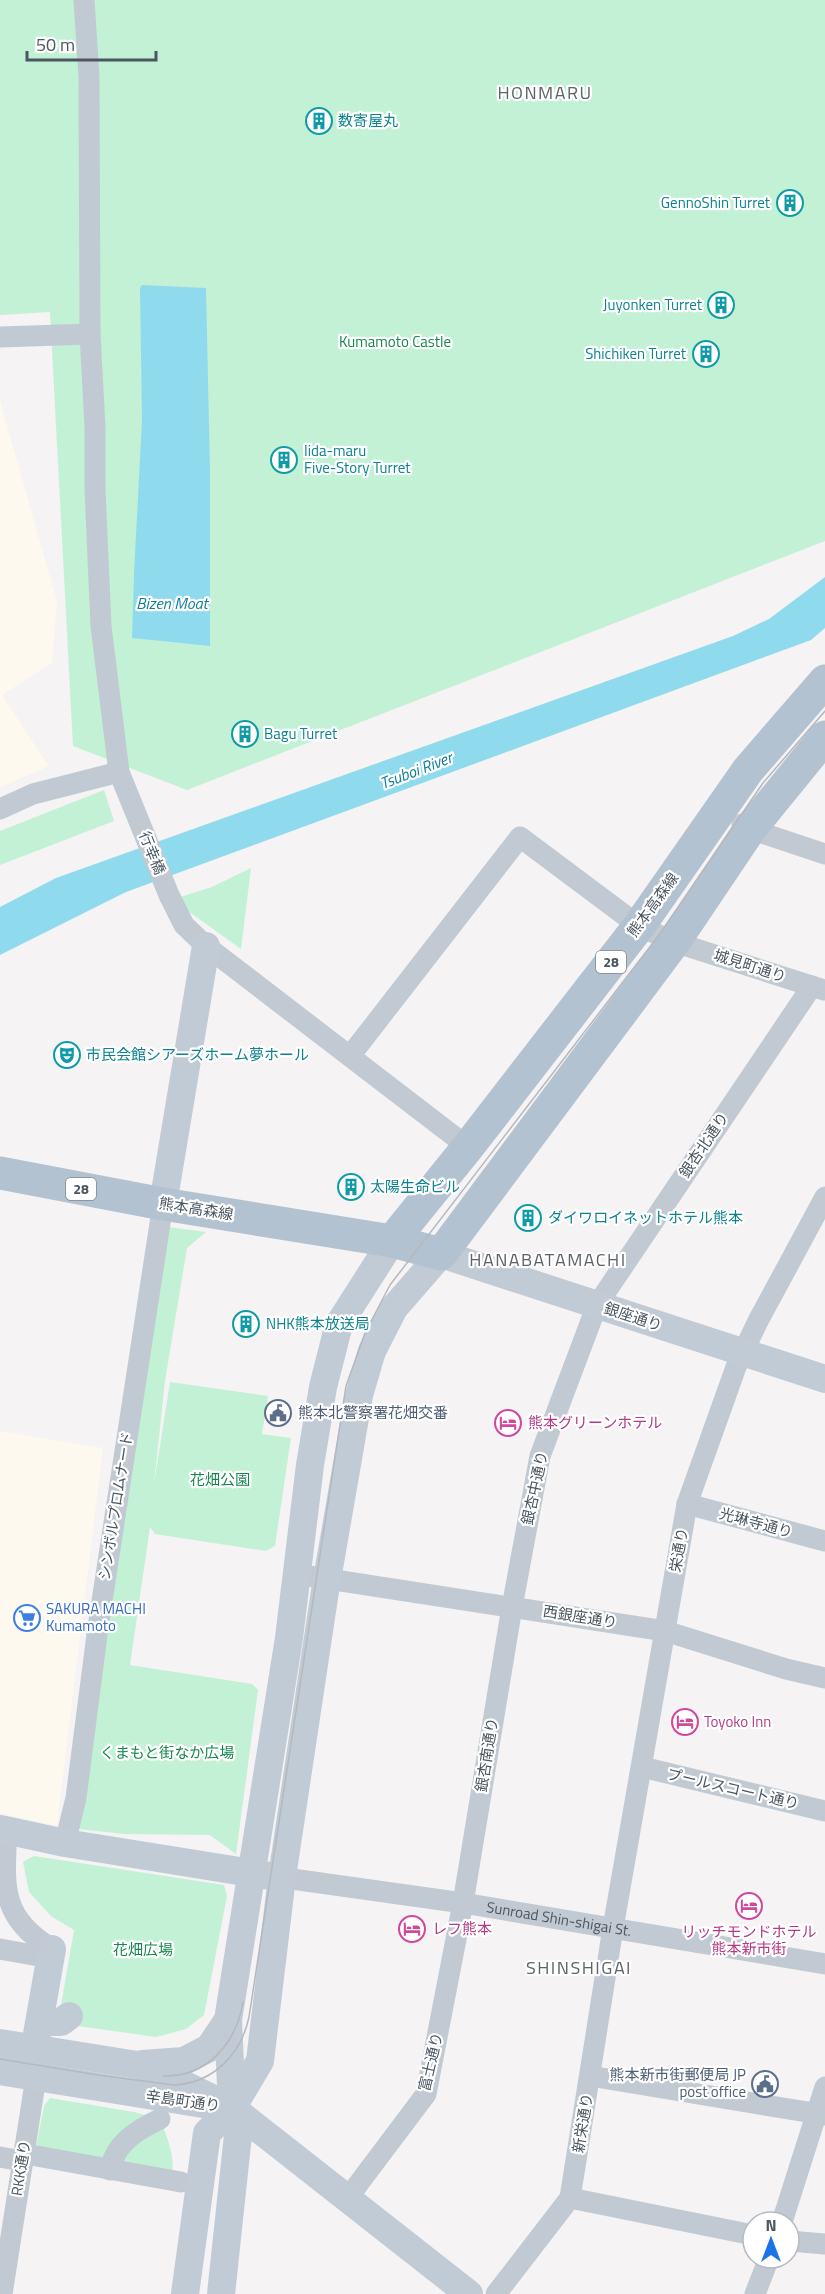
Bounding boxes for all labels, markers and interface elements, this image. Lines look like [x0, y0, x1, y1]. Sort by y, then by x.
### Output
scale bar [27, 24, 156, 62]
text: 50 m [36, 31, 75, 58]
district label: HONMARU [497, 79, 593, 106]
building icon: 数寄屋丸 [304, 106, 334, 136]
place label: 数寄屋丸 [338, 109, 398, 132]
building icon: GennoShin Turret [775, 188, 805, 218]
place label: GennoShin Turret [661, 191, 771, 214]
building icon: Juyonken Turret [706, 290, 736, 320]
place label: Juyonken Turret [603, 293, 703, 316]
park label: Kumamoto Castle [339, 330, 451, 353]
building icon: Shichiken Turret [691, 339, 721, 369]
place label: Shichiken Turret [585, 342, 687, 365]
place label: Iida-maru Five-Story Turret [304, 439, 411, 479]
building icon: Iida-maru Five-Story Turret [269, 445, 299, 475]
water label: Bizen Moat [136, 591, 210, 615]
building icon: Bagu Turret [230, 719, 260, 749]
place label: Bagu Turret [264, 722, 338, 745]
water label: Tsuboi River [376, 745, 457, 795]
street label: 行幸橋 [133, 828, 172, 878]
street label: 熊本高森線 [621, 868, 684, 942]
street label: 城見町通り [711, 943, 789, 988]
road number: 28 [596, 951, 626, 973]
theatre icon: 市民会館シアーズホーム夢ホール [52, 1040, 82, 1070]
place label: 市民会館シアーズホーム夢ホール [86, 1043, 309, 1066]
street label: 銀杏北通り [673, 1107, 734, 1182]
building icon: 太陽生命ビル [336, 1172, 366, 1202]
place label: 太陽生命ビル [370, 1175, 460, 1198]
road number: 28 [66, 1178, 96, 1200]
street label: 熊本高森線 [157, 1191, 235, 1226]
building icon: ダイワロイネットホテル熊本 [513, 1203, 543, 1233]
place label: ダイワロイネットホテル熊本 [548, 1206, 743, 1229]
district label: HANABATAMACHI [469, 1246, 627, 1273]
street label: 銀座通り [601, 1296, 665, 1337]
building icon: NHK熊本放送局 [231, 1309, 261, 1339]
place label: NHK熊本放送局 [266, 1312, 370, 1335]
public building icon: 熊本北警察署花畑交番 [263, 1398, 293, 1428]
place label: 熊本北警察署花畑交番 [298, 1401, 448, 1424]
hotel icon: 熊本グリーンホテル [493, 1408, 523, 1438]
place label: 熊本グリーンホテル [528, 1411, 662, 1434]
street label: シンボルプロムナード [92, 1430, 139, 1582]
street label: 銀杏中通り [515, 1449, 554, 1527]
park label: 花畑公園 [190, 1468, 250, 1491]
street label: 光琳寺通り [717, 1502, 795, 1543]
street label: 栄通り [663, 1526, 694, 1574]
place label: SAKURA MACHI Kumamoto [46, 1597, 146, 1637]
street label: 西銀座通り [541, 1599, 619, 1634]
supermarket icon: SAKURA MACHI Kumamoto [12, 1603, 42, 1633]
hotel icon: Toyoko Inn [670, 1707, 700, 1737]
place label: Toyoko Inn [704, 1710, 771, 1733]
street label: 銀杏南通り [469, 1716, 504, 1794]
park label: くまもと街なか広場 [100, 1741, 234, 1764]
street label: プールスコート通り [665, 1762, 801, 1815]
hotel icon: リッチモンドホテル 熊本新市街 [734, 1891, 764, 1921]
street label: Sunroad Shin-shigai St. [485, 1895, 633, 1942]
hotel icon: レフ熊本 [397, 1914, 427, 1944]
place label: レフ熊本 [432, 1917, 492, 1940]
place label: リッチモンドホテル 熊本新市街 [681, 1920, 817, 1960]
park label: 花畑広場 [113, 1938, 173, 1961]
district label: SHINSHIGAI [526, 1954, 632, 1981]
street label: 富士通り [413, 2030, 448, 2094]
place label: 熊本新市街郵便局 JP post office [609, 2063, 746, 2103]
public building icon: 熊本新市街郵便局 JP post office [750, 2069, 780, 2099]
street label: 辛島町通り [144, 2084, 222, 2117]
street label: 新栄通り [566, 2091, 599, 2154]
street label: RKK通り [5, 2138, 36, 2198]
north arrow [741, 2210, 801, 2270]
text: N [765, 2213, 777, 2237]

